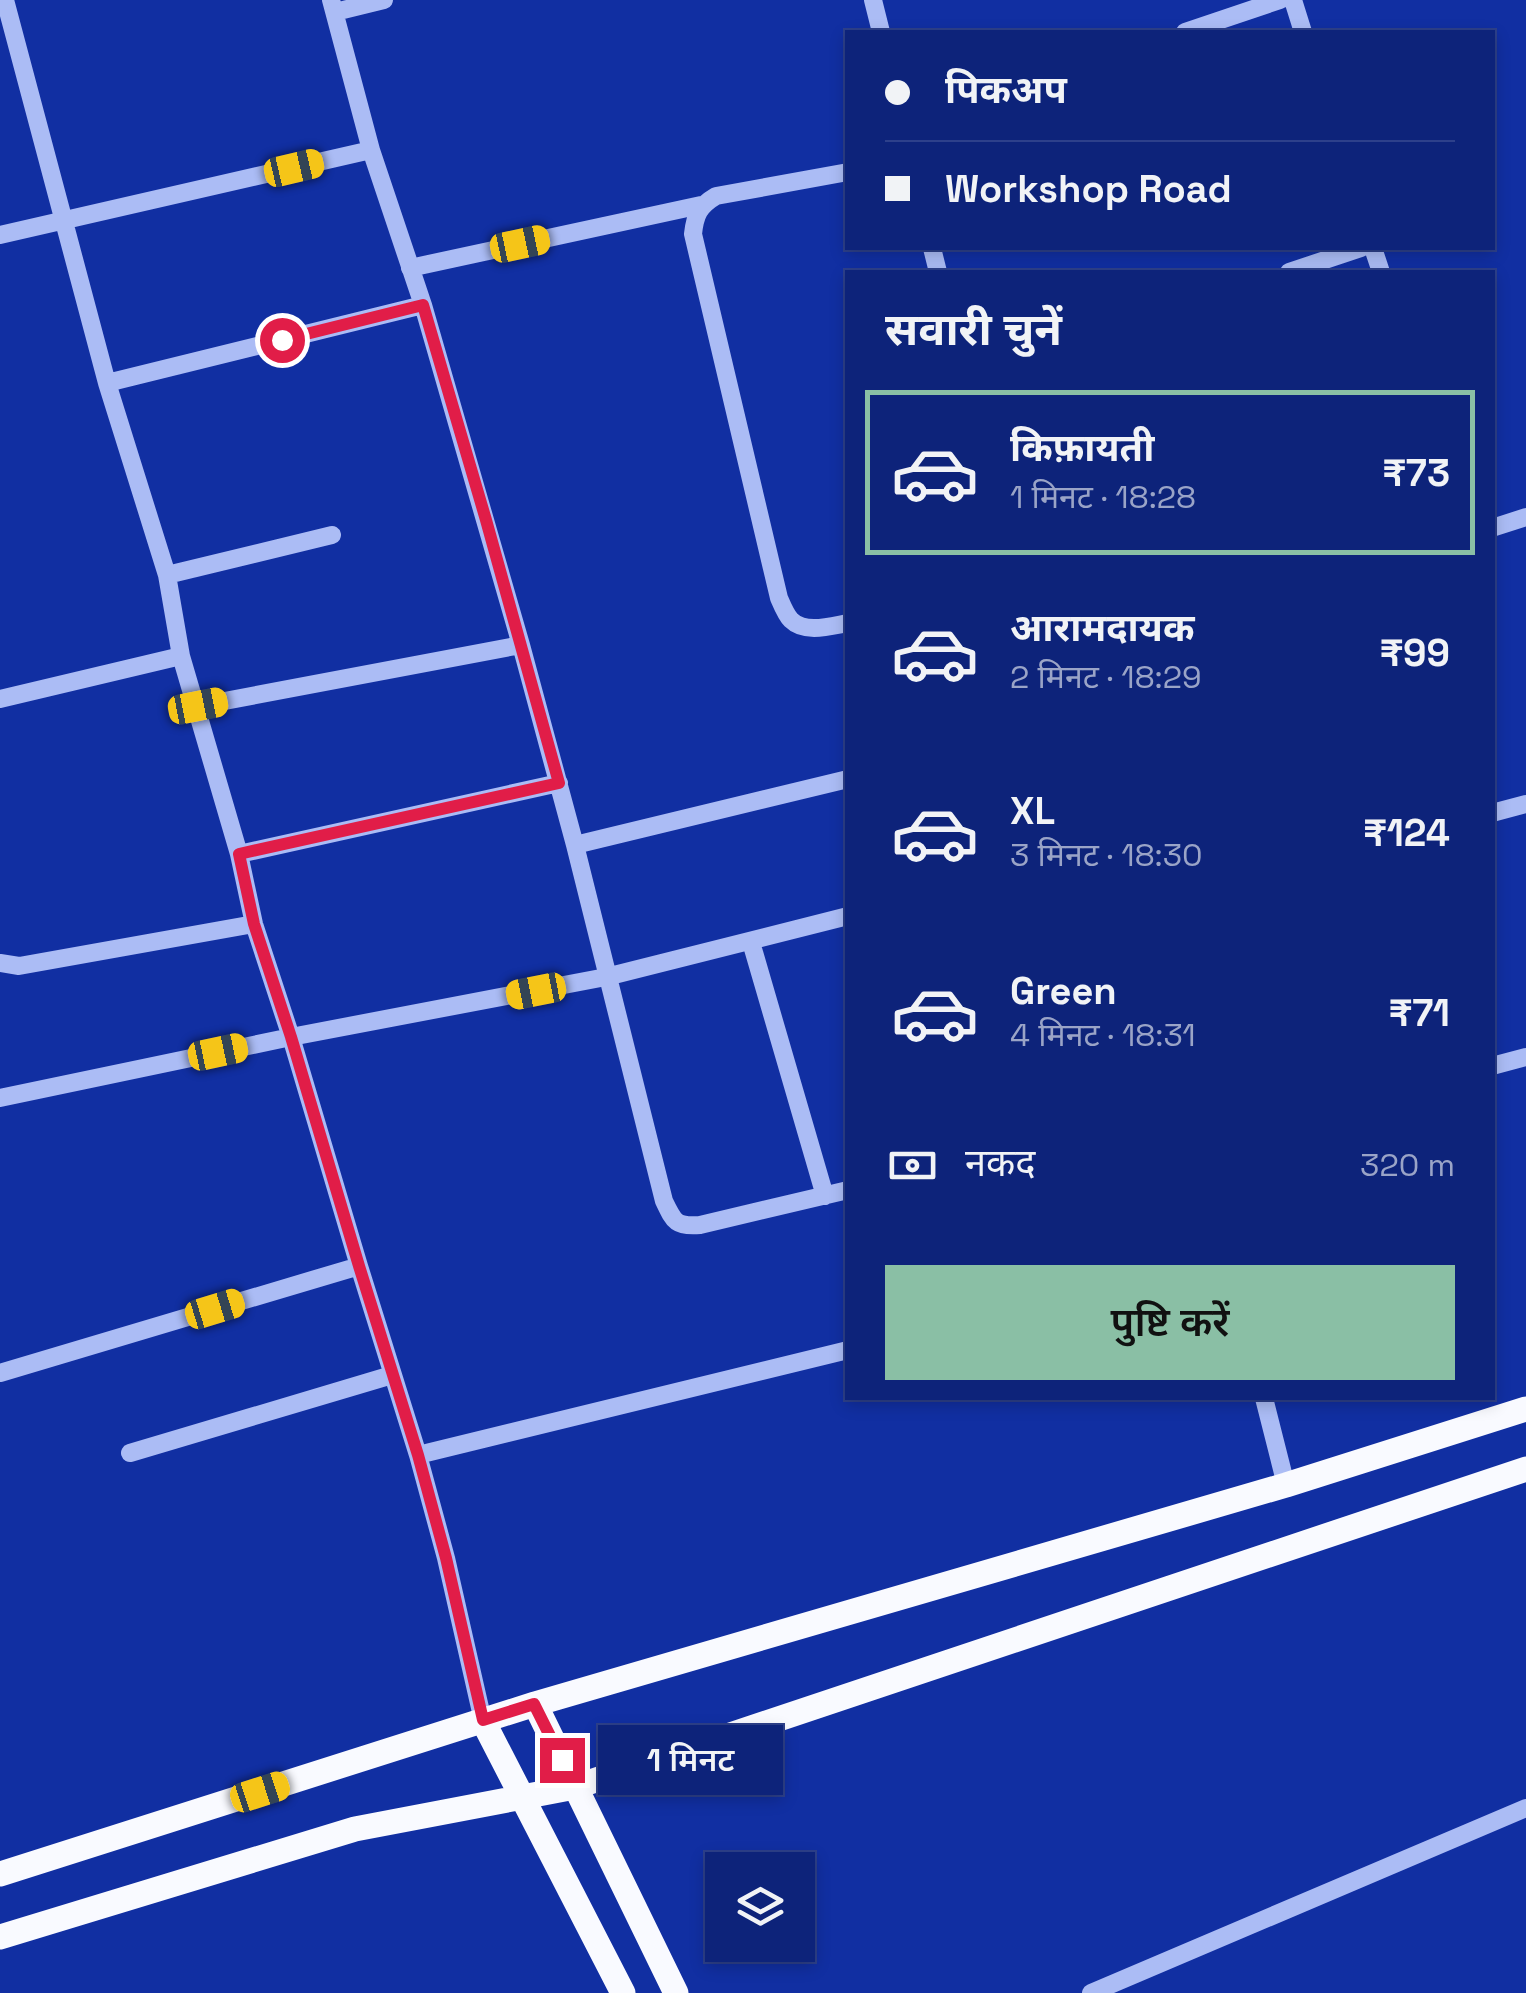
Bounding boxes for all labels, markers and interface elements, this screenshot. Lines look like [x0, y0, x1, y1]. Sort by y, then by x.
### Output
text: पिकअप [945, 66, 1067, 114]
car [261, 147, 327, 189]
text: Workshop Road [945, 165, 1232, 213]
car [488, 223, 552, 265]
text: सवारी चुनें [885, 301, 1062, 358]
route start [260, 318, 305, 363]
text: किफ़ायती [1010, 424, 1154, 472]
icon: car [890, 428, 980, 518]
text: ₹73 [1382, 449, 1450, 497]
text: 1 मिनट · 18:28 [1010, 477, 1196, 517]
text: आरामदायक [1010, 604, 1194, 652]
icon: car [890, 608, 980, 698]
text: ₹99 [1379, 629, 1450, 677]
text: 2 मिनट · 18:29 [1010, 657, 1201, 697]
car [166, 686, 230, 726]
text: XL [1010, 787, 1055, 835]
icon: car [890, 788, 980, 878]
text: ₹124 [1363, 809, 1450, 857]
text: 3 मिनट · 18:30 [1010, 835, 1203, 875]
text: Green [1010, 967, 1117, 1015]
icon: car [890, 968, 980, 1058]
car [504, 971, 568, 1011]
text: ₹71 [1389, 989, 1450, 1037]
text: 4 मिनट · 18:31 [1010, 1015, 1196, 1055]
car [186, 1031, 250, 1073]
icon: cash [885, 1138, 940, 1193]
text: नकद [965, 1139, 1035, 1187]
text: 320 m [1360, 1145, 1455, 1185]
button: पुष्टि करें [885, 1265, 1455, 1380]
car [182, 1286, 248, 1332]
callout: 1 मिनट [597, 1725, 782, 1795]
route end [540, 1738, 585, 1783]
text: 1 मिनट [647, 1740, 734, 1780]
car [227, 1768, 293, 1816]
map controls [705, 1852, 815, 1962]
button: layers [705, 1852, 815, 1962]

